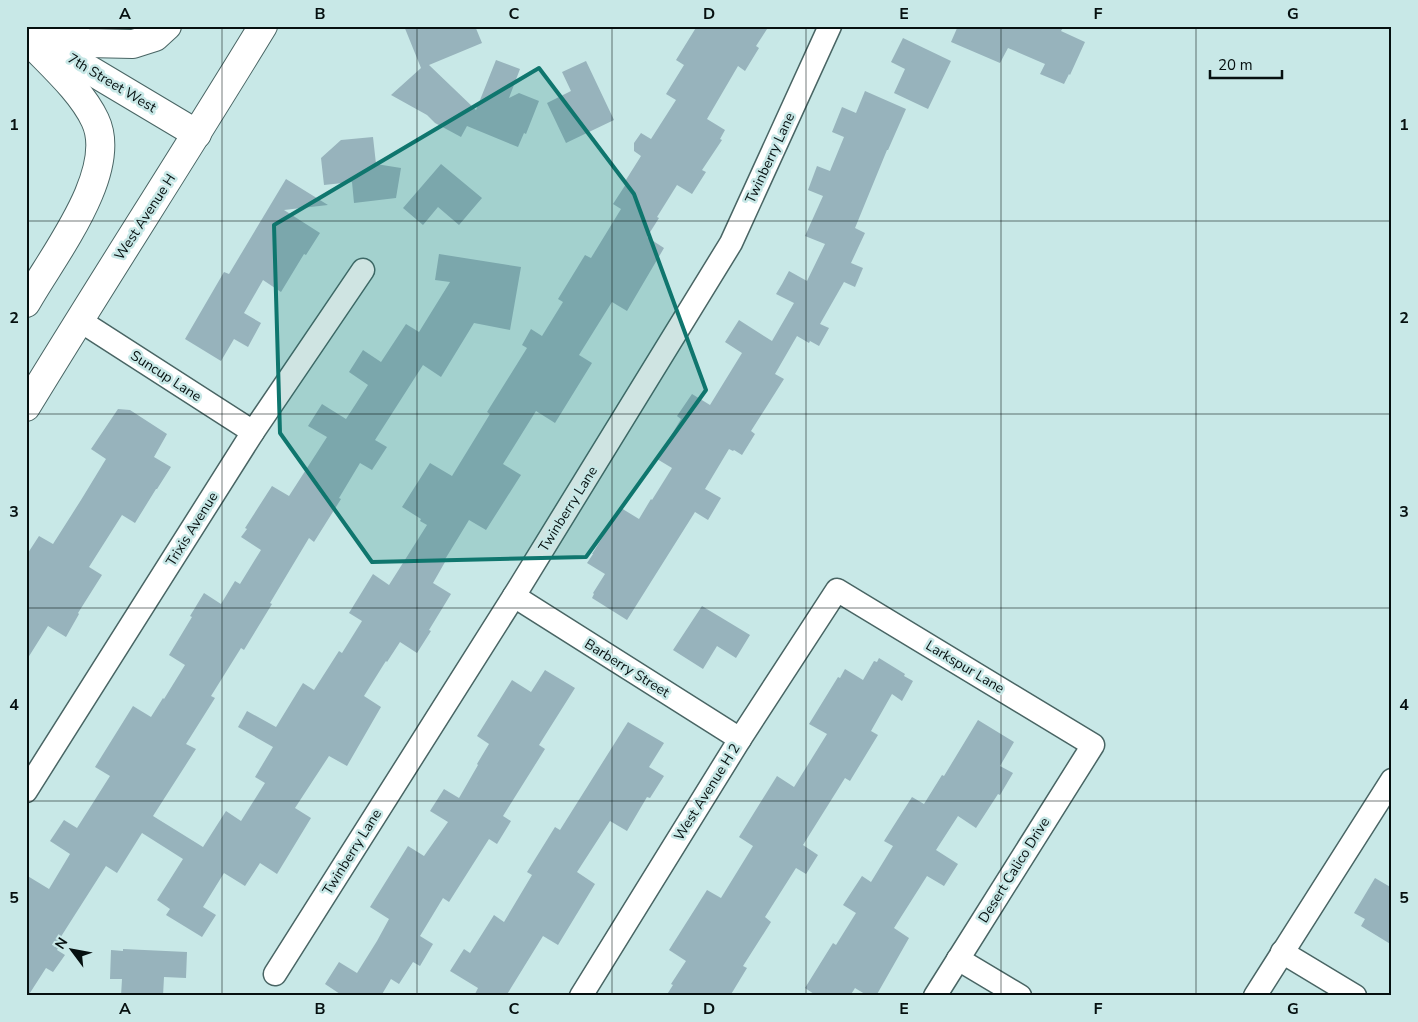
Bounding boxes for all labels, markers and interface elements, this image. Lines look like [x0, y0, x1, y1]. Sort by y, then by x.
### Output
text: A [119, 3, 131, 25]
text: B [314, 3, 326, 25]
text: C [509, 3, 520, 25]
text: D [703, 3, 715, 25]
text: E [899, 3, 909, 25]
text: F [1094, 3, 1103, 25]
text: G [1287, 3, 1299, 25]
scale bar [1210, 48, 1283, 80]
street label: 7th Street West [64, 49, 160, 117]
text: 20 m [1218, 55, 1253, 75]
street label: Twinberry Lane [741, 110, 799, 206]
text: 1 [9, 114, 19, 136]
text: 1 [1399, 114, 1409, 136]
street label: West Avenue H [110, 170, 180, 264]
text: 2 [9, 307, 19, 329]
text: 2 [1399, 307, 1409, 329]
street label: Suncup Lane [127, 346, 205, 406]
street label: Twinberry Lane [534, 463, 602, 555]
street label: Trixis Avenue [162, 488, 222, 570]
text: 3 [9, 501, 19, 523]
text: 3 [1399, 501, 1409, 523]
street label: Barberry Street [581, 634, 673, 702]
street label: Larkspur Lane [922, 636, 1008, 698]
text: 4 [9, 694, 19, 716]
text: 4 [1399, 694, 1409, 716]
street label: West Avenue H 2 [670, 740, 744, 844]
street label: Twinberry Lane [318, 806, 386, 898]
street label: Desert Calico Drive [974, 814, 1054, 926]
text: 5 [9, 887, 19, 909]
text: 5 [1399, 887, 1409, 909]
north arrow [48, 924, 98, 974]
text: N [51, 934, 72, 953]
text: A [119, 998, 131, 1020]
text: B [314, 998, 326, 1020]
text: C [509, 998, 520, 1020]
text: D [703, 998, 715, 1020]
text: E [899, 998, 909, 1020]
text: F [1094, 998, 1103, 1020]
text: G [1287, 998, 1299, 1020]

